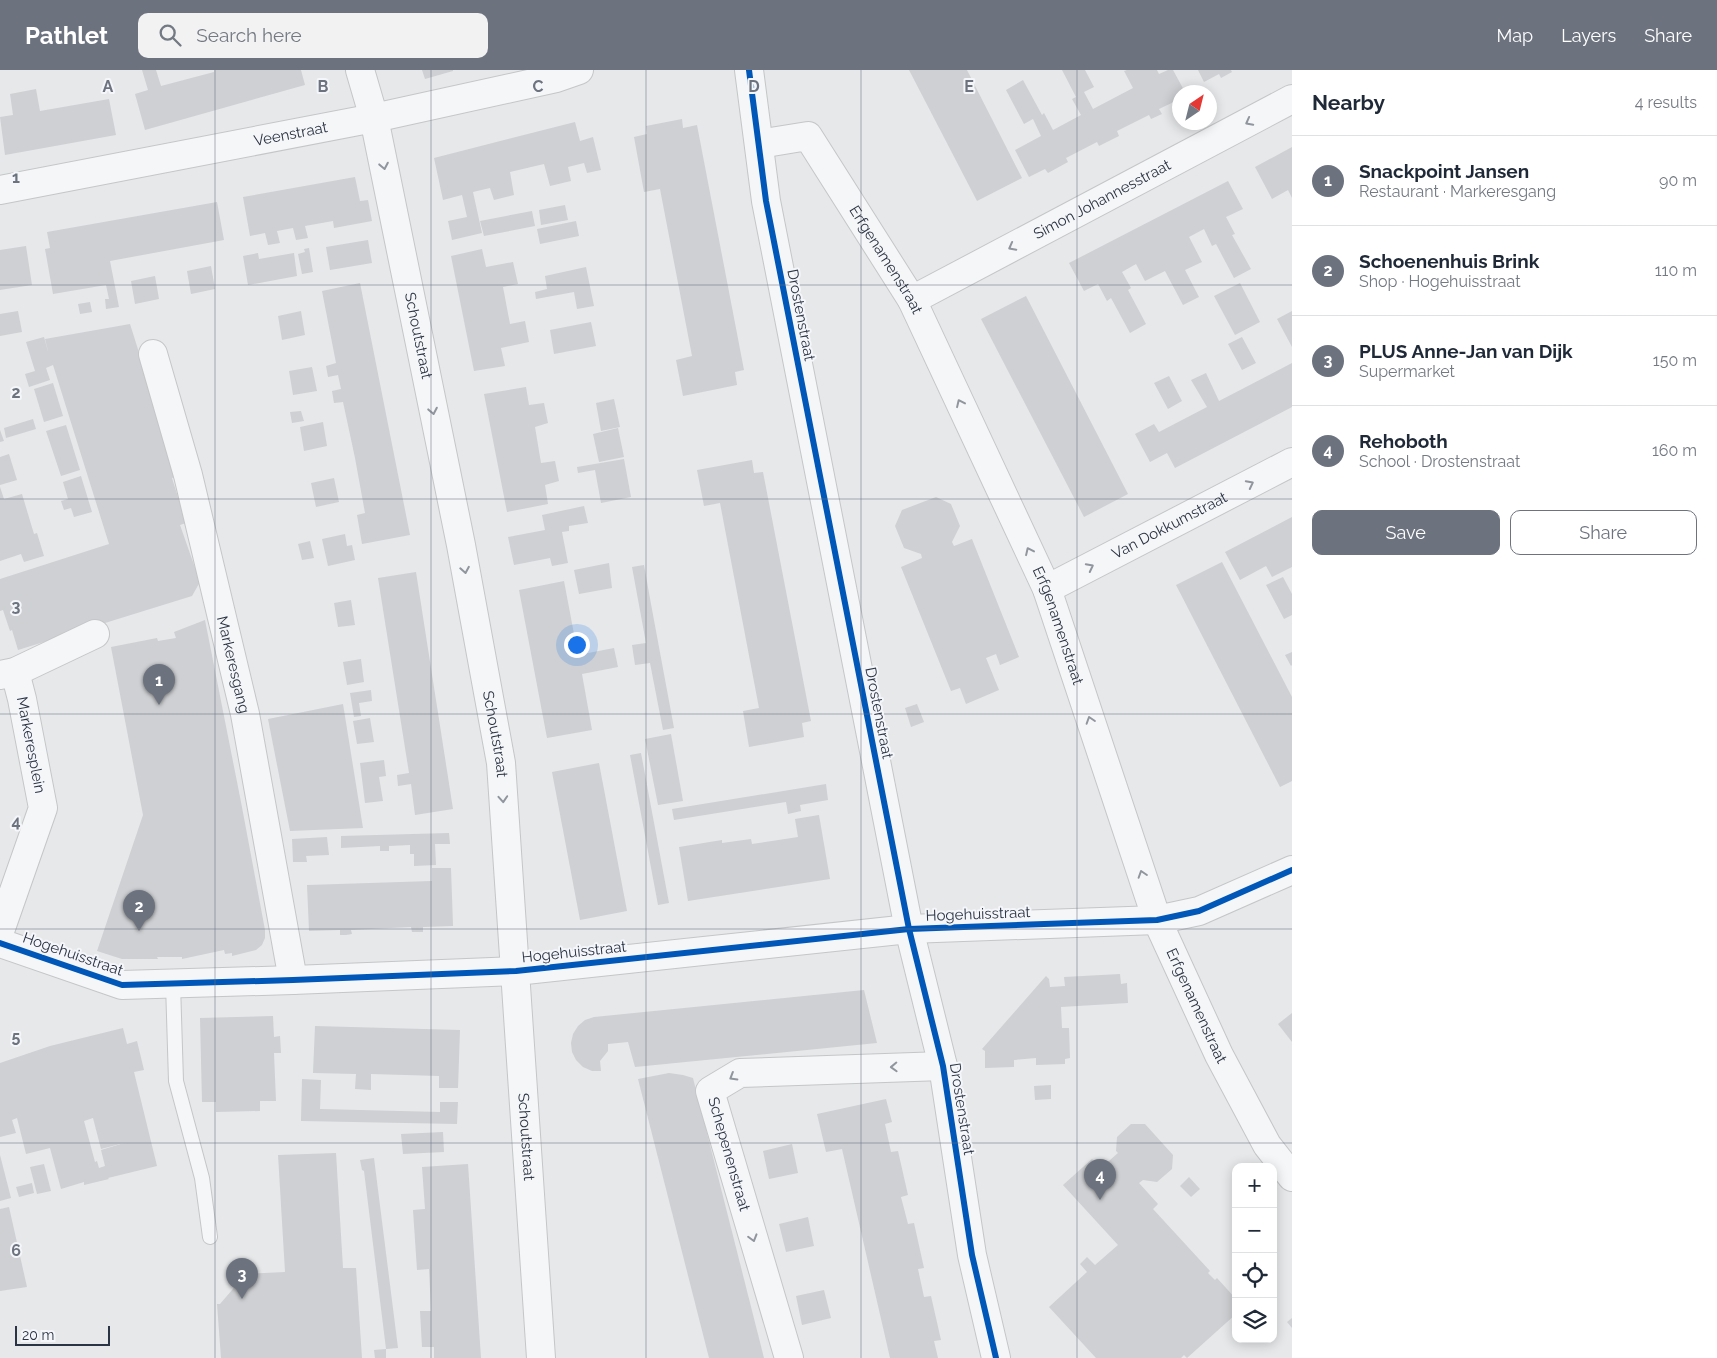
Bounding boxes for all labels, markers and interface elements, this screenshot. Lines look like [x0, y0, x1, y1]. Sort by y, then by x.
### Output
search box [138, 13, 488, 58]
text: Pathlet [25, 21, 108, 50]
icon: search [156, 21, 184, 49]
text: Search here [196, 24, 302, 46]
text: Map [1497, 25, 1533, 46]
text: Layers [1561, 25, 1616, 46]
text: Share [1644, 25, 1692, 46]
text: A [103, 77, 114, 96]
text: B [318, 77, 329, 96]
text: C [533, 77, 544, 96]
text: D [748, 77, 760, 96]
text: E [964, 77, 974, 96]
north arrow [1172, 85, 1217, 130]
text: Nearby [1312, 90, 1385, 115]
text: 4 results [1635, 93, 1697, 112]
one-way arrow [1245, 116, 1254, 126]
street label: Veenstraat [252, 118, 329, 150]
street label: Simon Johannesstraat [1030, 156, 1174, 243]
text: Snackpoint Jansen [1359, 160, 1529, 182]
one-way arrow [378, 161, 389, 170]
text: 1 [12, 168, 20, 187]
text: 1 [1324, 171, 1332, 190]
text: 90 m [1659, 171, 1697, 190]
text: Restaurant · Markeresgang [1359, 182, 1556, 201]
street label: Erfgenamenstraat [845, 202, 926, 317]
one-way arrow [1009, 241, 1018, 251]
text: Schoenenhuis Brink [1359, 250, 1539, 272]
text: 2 [1323, 261, 1333, 280]
text: 110 m [1655, 261, 1697, 280]
street label: Drostenstraat [783, 268, 819, 362]
text: Shop · Hogehuisstraat [1359, 272, 1521, 291]
street label: Schoutstraat [401, 291, 436, 380]
text: PLUS Anne-Jan van Dijk [1359, 340, 1573, 362]
text: 3 [1324, 351, 1332, 370]
text: 150 m [1653, 351, 1697, 370]
text: Supermarket [1359, 362, 1455, 381]
text: 2 [11, 383, 21, 402]
one-way arrow [957, 400, 967, 409]
one-way arrow [428, 406, 438, 415]
text: Rehoboth [1359, 430, 1448, 452]
text: 4 [1323, 441, 1333, 460]
text: 160 m [1652, 441, 1697, 460]
text: School · Drostenstraat [1359, 452, 1520, 471]
one-way arrow [1245, 480, 1254, 490]
street label: Van Dokkumstraat [1109, 488, 1230, 563]
button: Save [1312, 510, 1500, 555]
button: Share [1510, 510, 1697, 555]
one-way arrow [1025, 547, 1035, 556]
street label: Erfgenamenstraat [1029, 563, 1087, 687]
one-way arrow [1085, 563, 1094, 573]
one-way arrow [460, 566, 470, 575]
text: 3 [12, 597, 21, 616]
street label: Markeresgang [213, 614, 254, 715]
your location [564, 632, 590, 658]
pin: 1 [143, 664, 175, 705]
street label: Drostenstraat [861, 666, 897, 760]
street label: Schoutstraat [479, 689, 511, 778]
street label: Markeresplein [13, 695, 49, 795]
one-way arrow [1086, 716, 1096, 724]
one-way arrow [498, 796, 509, 804]
text: 4 [11, 812, 21, 831]
one-way arrow [1137, 870, 1147, 879]
pin: 2 [123, 890, 155, 931]
street label: Hogehuisstraat [925, 903, 1031, 925]
street label: Hogehuisstraat [20, 928, 126, 980]
street label: Hogehuisstraat [521, 938, 627, 966]
street label: Erfgenamenstraat [1162, 946, 1231, 1066]
text: 5 [12, 1027, 21, 1046]
one-way arrow [890, 1062, 898, 1073]
street label: Drostenstraat [946, 1062, 978, 1156]
one-way arrow [729, 1071, 738, 1081]
street label: Schoutstraat [514, 1092, 538, 1181]
street label: Schepenenstraat [704, 1095, 754, 1213]
pin: 4 [1084, 1159, 1116, 1200]
map controls [1232, 1163, 1277, 1343]
button: + [1232, 1163, 1277, 1208]
button: − [1232, 1208, 1277, 1253]
one-way arrow [748, 1233, 758, 1241]
text: 6 [11, 1241, 21, 1260]
button: locate [1232, 1253, 1277, 1298]
pin: 3 [226, 1258, 258, 1299]
button: layers [1232, 1298, 1277, 1343]
scale bar [15, 1323, 110, 1346]
text: 20 m [22, 1327, 54, 1343]

